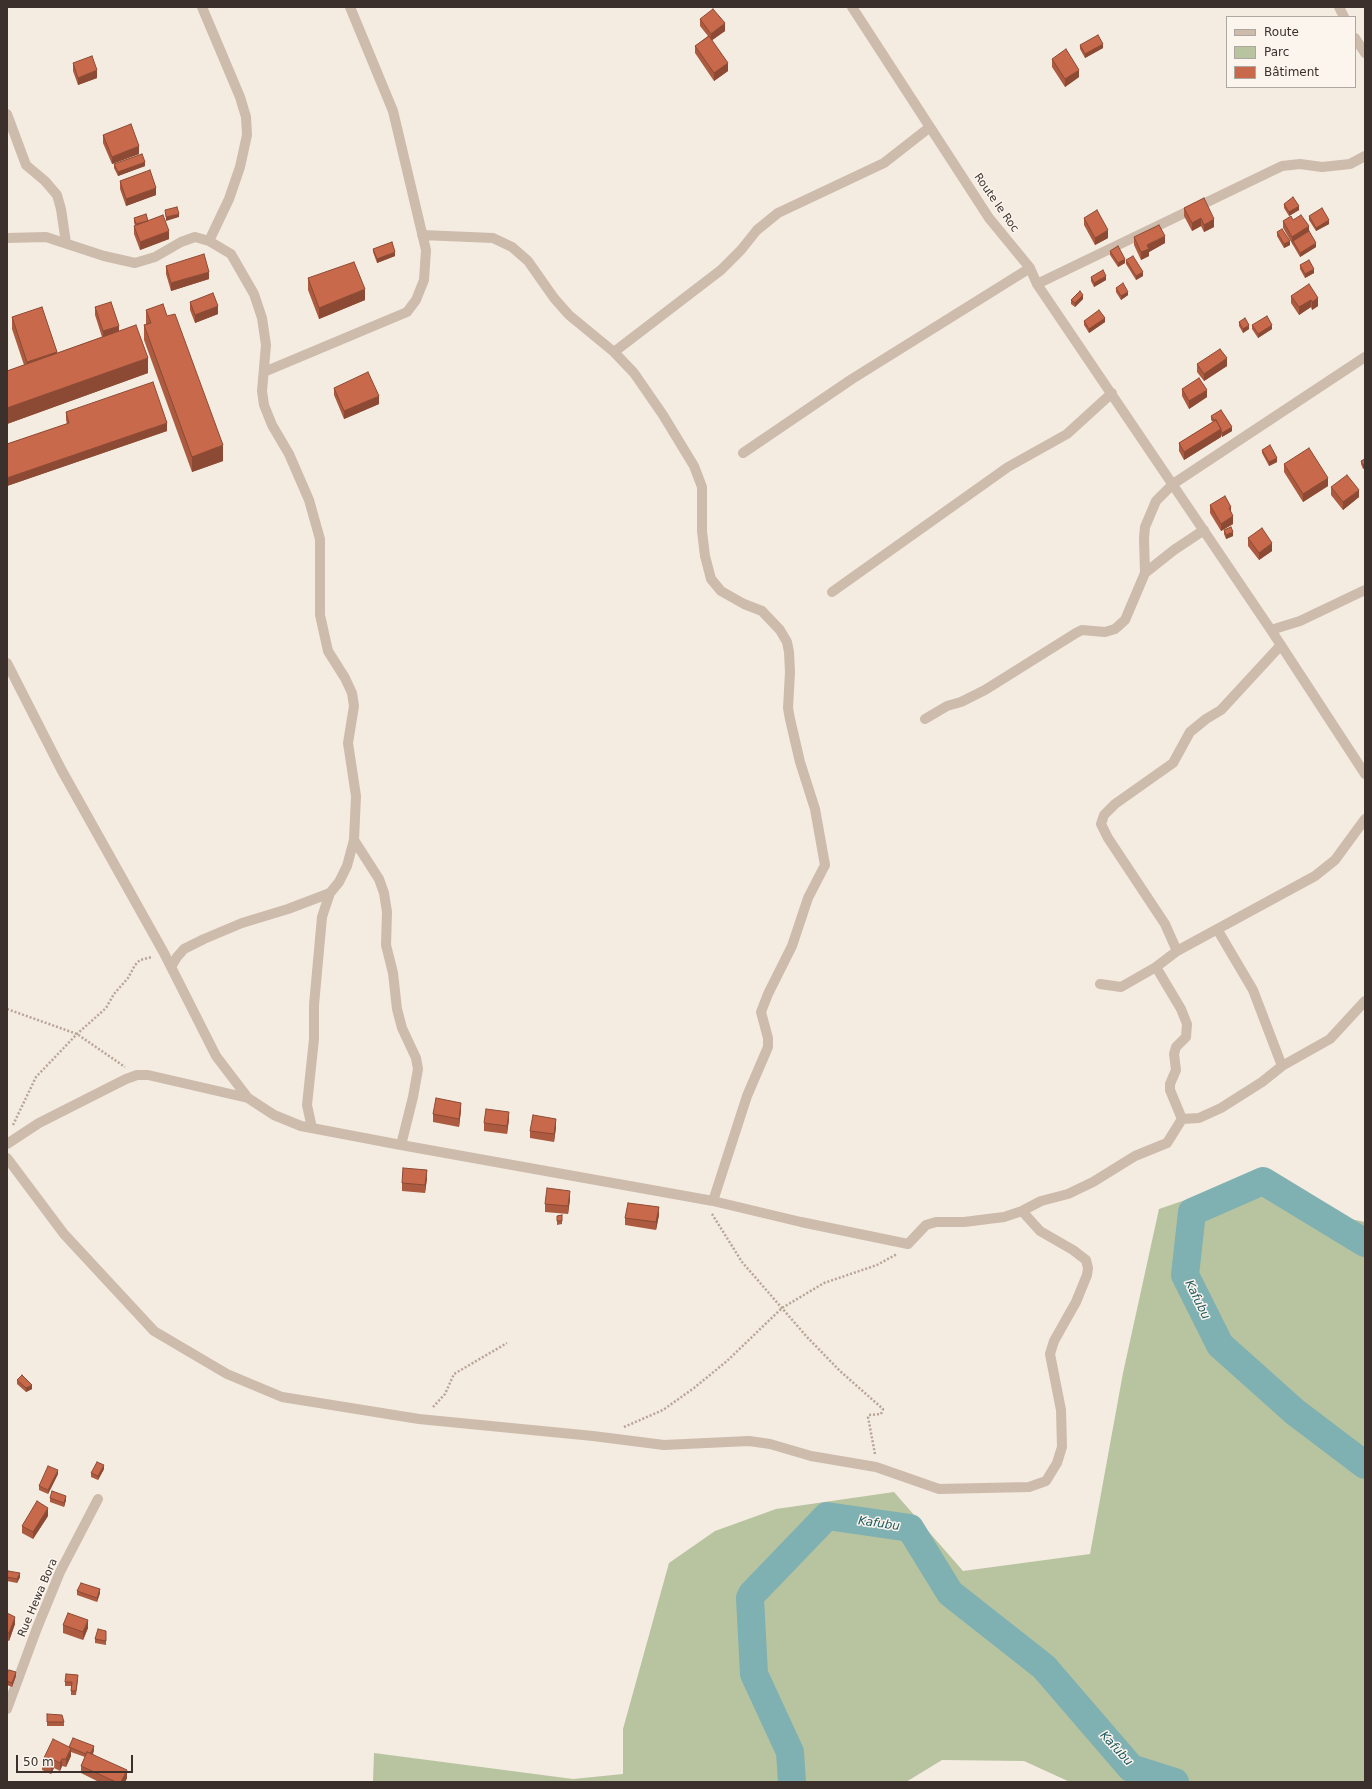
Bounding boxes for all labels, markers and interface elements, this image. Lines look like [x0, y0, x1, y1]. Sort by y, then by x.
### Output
legend [1226, 16, 1356, 88]
text: Route [1264, 25, 1299, 39]
text: Parc [1264, 45, 1289, 59]
text: Bâtiment [1264, 65, 1319, 79]
street label: Route le Roc [971, 171, 1021, 235]
water label: Kafubu [1181, 1278, 1213, 1322]
water label: Kafubu [857, 1514, 901, 1534]
street label: Rue Hewa Bora [15, 1557, 61, 1639]
water label: Kafubu [1096, 1729, 1136, 1769]
scale bar [18, 1747, 135, 1773]
text: 50 m [23, 1755, 54, 1769]

